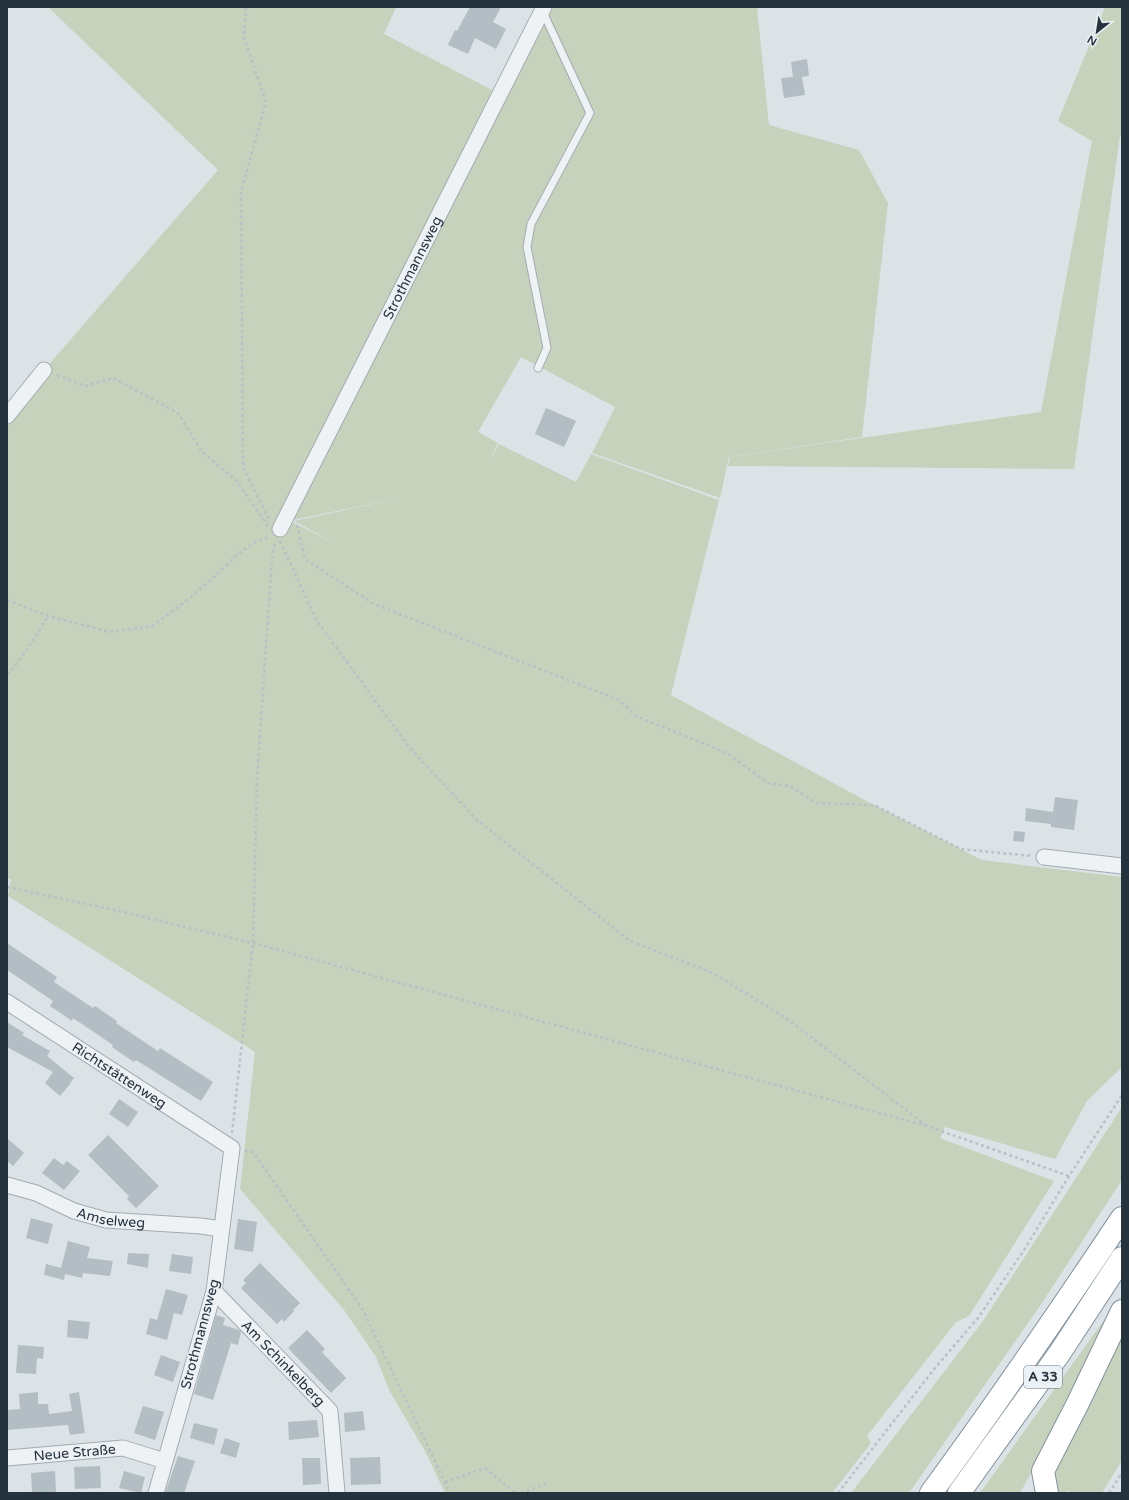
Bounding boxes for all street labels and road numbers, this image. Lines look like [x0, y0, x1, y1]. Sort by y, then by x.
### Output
street label: Strothmannsweg [379, 213, 445, 322]
street label: Richtstättenweg [69, 1038, 170, 1112]
street label: Amselweg [75, 1204, 146, 1231]
street label: Strothmannsweg [177, 1277, 223, 1391]
street label: Am Schinkelberg [238, 1316, 329, 1410]
road number: A 33 [1024, 1366, 1062, 1388]
street label: Neue Straße [33, 1440, 117, 1464]

